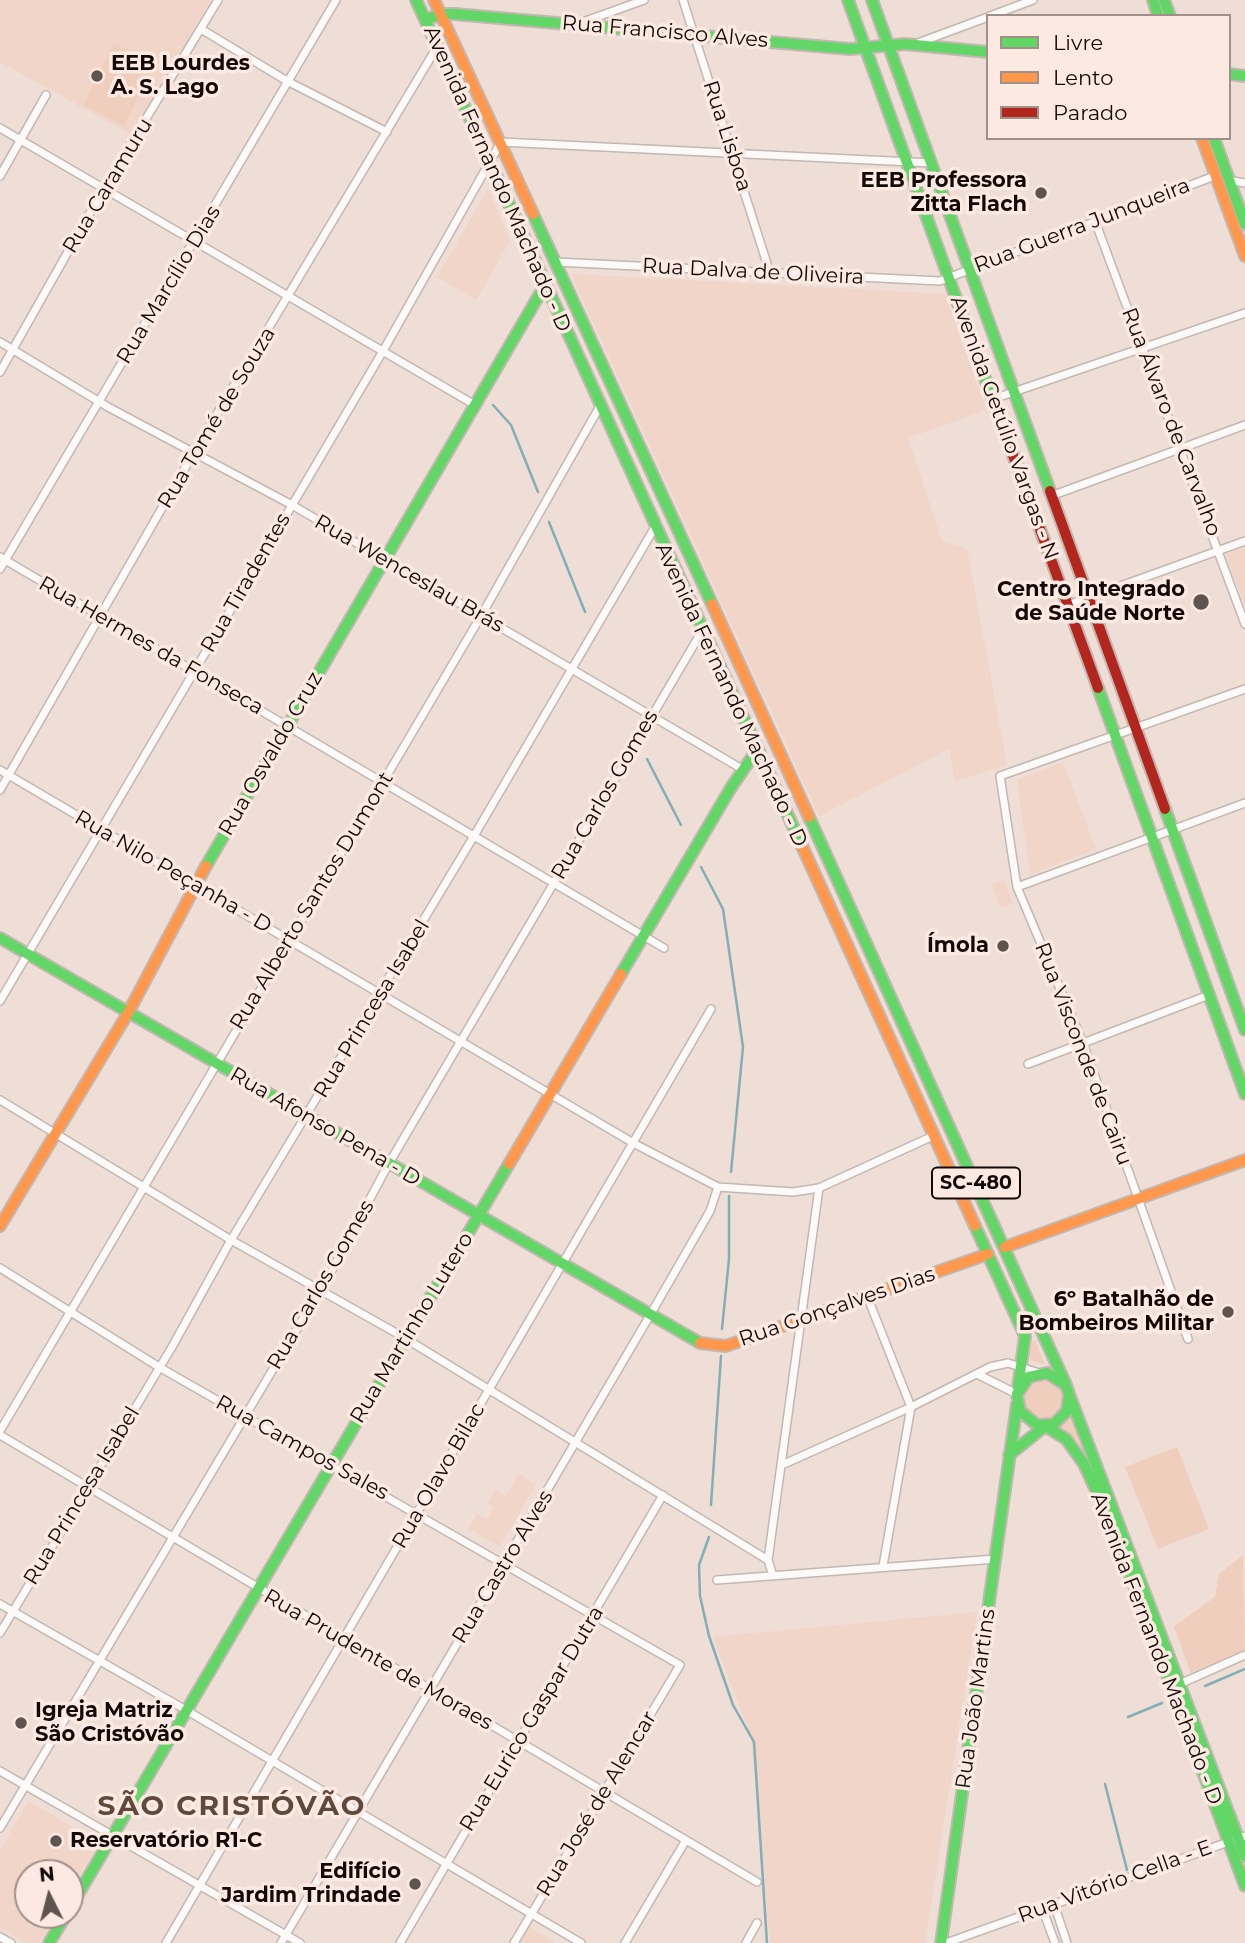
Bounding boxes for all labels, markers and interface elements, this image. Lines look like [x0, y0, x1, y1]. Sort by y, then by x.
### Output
street label: Rua Francisco Alves [561, 10, 769, 54]
legend [986, 14, 1231, 140]
street label: Avenida Fernando Machado - D [418, 22, 576, 336]
text: Livre [1053, 30, 1103, 55]
place label: EEB Lourdes A. S. Lago [111, 51, 250, 101]
text: Lento [1053, 65, 1113, 90]
marker: EEB Lourdes A. S. Lago [89, 68, 105, 84]
street label: Rua Lisboa [697, 77, 757, 195]
text: Parado [1053, 100, 1128, 125]
street label: Rua Caramuru [58, 114, 158, 258]
place label: EEB Professora Zitta Flach [861, 168, 1027, 218]
street label: Rua Guerra Junqueira [970, 173, 1194, 279]
marker: EEB Professora Zitta Flach [1033, 185, 1049, 201]
street label: Rua Marcílio Dias [112, 201, 226, 369]
street label: Rua Dalva de Oliveira [641, 254, 865, 290]
street label: Avenida Getúlio Vargas - N [944, 293, 1064, 563]
street label: Rua Álvaro de Carvalho [1116, 304, 1226, 540]
street label: Rua Tomé de Souza [153, 323, 281, 513]
street label: Rua Tiradentes [196, 509, 296, 657]
street label: Rua Wenceslau Brás [310, 509, 508, 639]
street label: Avenida Fernando Machado - D [649, 539, 813, 851]
street label: Rua Hermes da Fonseca [34, 571, 268, 721]
place label: Centro Integrado de Saúde Norte [997, 577, 1185, 627]
marker: Centro Integrado de Saúde Norte [1191, 592, 1211, 612]
street label: Rua Osvaldo Cruz [214, 668, 328, 840]
street label: Rua Carlos Gomes [546, 706, 664, 884]
street label: Rua Alberto Santos Dumont [225, 767, 399, 1035]
street label: Rua Nilo Peçanha - D [70, 805, 276, 939]
street label: Rua Princesa Isabel [309, 915, 435, 1103]
place label: Ímola [927, 933, 989, 959]
marker: Ímola [995, 938, 1011, 954]
street label: Rua Visconde de Cairu [1029, 939, 1137, 1169]
street label: Rua Afonso Pena - D [225, 1062, 425, 1192]
road number: SC-480 [932, 1168, 1020, 1198]
street label: Rua Carlos Gomes [262, 1196, 380, 1374]
street label: Rua Martinho Lutero [345, 1228, 479, 1428]
street label: Rua Gonçalves Dias [736, 1262, 938, 1352]
place label: 6º Batalhão de Bombeiros Militar [1019, 1287, 1214, 1337]
marker: 6º Batalhão de Bombeiros Militar [1220, 1304, 1236, 1320]
street label: Rua Campos Sales [211, 1390, 393, 1506]
street label: Rua Olavo Bilac [387, 1399, 491, 1553]
street label: Rua Princesa Isabel [19, 1402, 145, 1590]
street label: Rua Castro Alves [447, 1486, 559, 1648]
street label: Avenida Fernando Machado - D [1085, 1489, 1227, 1809]
street label: Rua Prudente de Moraes [259, 1584, 497, 1736]
street label: Rua Eurico Gaspar Dutra [455, 1602, 609, 1836]
street label: Rua João Martins [951, 1607, 1001, 1791]
place label: Igreja Matriz São Cristóvão [35, 1698, 184, 1748]
street label: Rua José de Alencar [532, 1707, 662, 1901]
marker: Igreja Matriz São Cristóvão [13, 1715, 29, 1731]
district label: SÃO CRISTÓVÃO [99, 1790, 365, 1824]
place label: Reservatório R1-C [70, 1828, 262, 1854]
marker: Reservatório R1-C [48, 1833, 64, 1849]
street label: Rua Vitório Cella - E [1015, 1835, 1215, 1929]
north arrow [14, 1859, 84, 1929]
place label: Edifício Jardim Trindade [221, 1859, 401, 1909]
text: N [38, 1862, 56, 1887]
marker: Edifício Jardim Trindade [407, 1876, 423, 1892]

